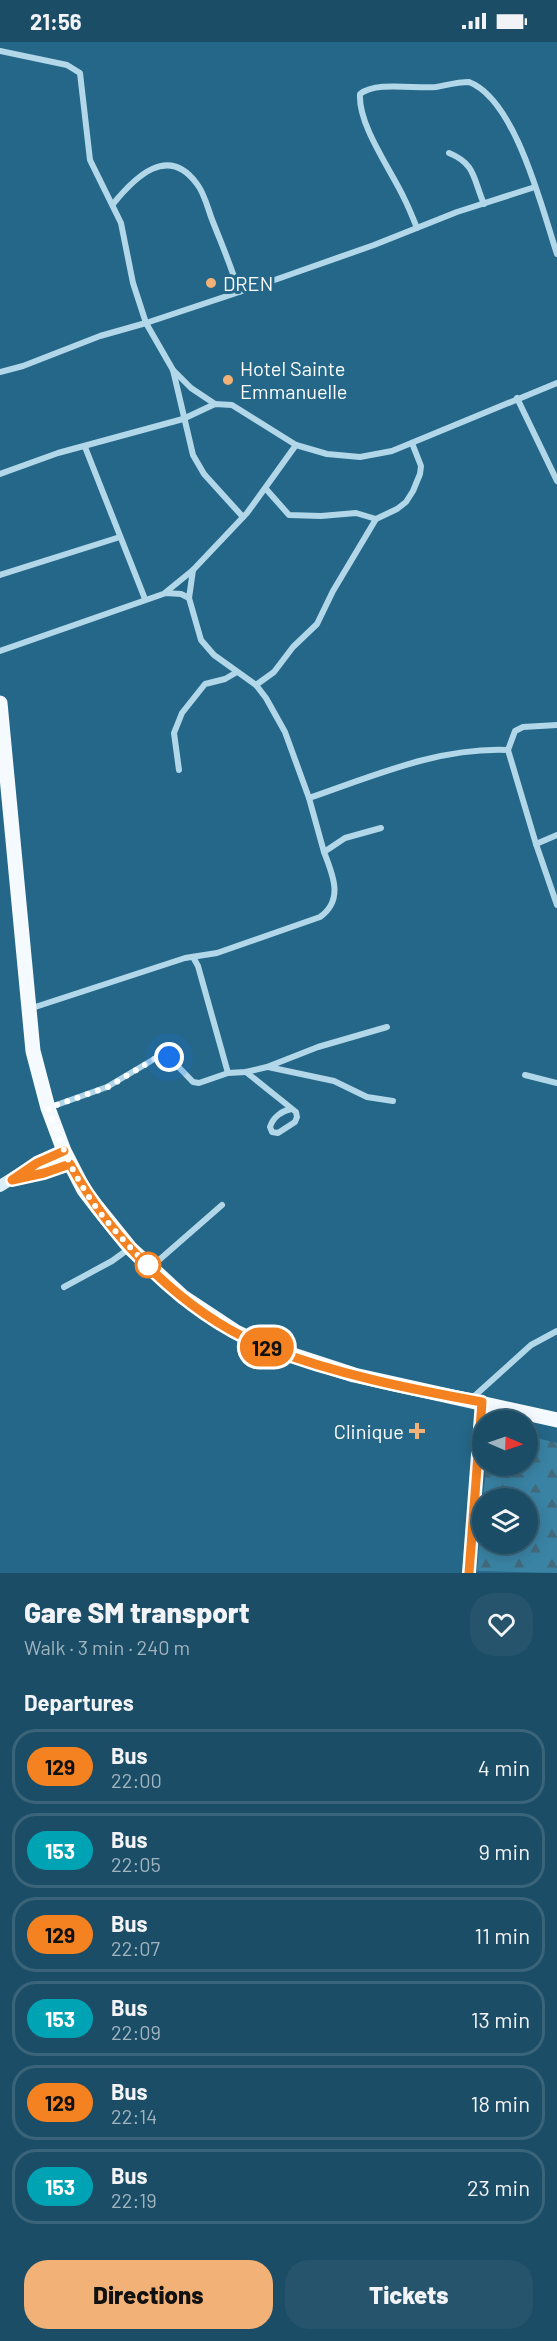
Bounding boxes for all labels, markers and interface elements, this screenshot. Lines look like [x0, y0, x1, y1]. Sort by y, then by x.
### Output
text: 21:56 [30, 8, 82, 34]
place label: DREN [223, 271, 273, 295]
marker: DREN [204, 276, 218, 290]
place label: Hotel Sainte Emmanuelle [240, 356, 347, 403]
marker: Hotel Sainte Emmanuelle [221, 373, 235, 387]
your location [154, 1042, 184, 1072]
unlabelled marker [135, 1252, 161, 1278]
line badge: 129 [232, 1328, 302, 1366]
text: 129 [252, 1335, 282, 1360]
north arrow [472, 1410, 538, 1476]
map controls [472, 1410, 538, 1554]
place label: Clinique [334, 1419, 404, 1443]
marker: Clinique [408, 1422, 426, 1440]
button: layers [472, 1488, 538, 1554]
button: heart [470, 1593, 533, 1656]
text: Gare SM transport [24, 1595, 250, 1629]
text: Walk · 3 min · 240 m [24, 1635, 190, 1659]
text: Departures [24, 1689, 134, 1715]
text: Bus [111, 1742, 148, 1768]
text: 129 [45, 1754, 75, 1779]
text: 4 min [478, 1754, 530, 1780]
text: 22:00 [111, 1768, 162, 1792]
text: Bus [111, 1826, 148, 1852]
text: 153 [45, 1838, 75, 1863]
text: 9 min [478, 1838, 530, 1864]
text: 22:05 [111, 1852, 161, 1876]
text: Bus [111, 1910, 148, 1936]
text: 129 [45, 1922, 75, 1947]
text: 11 min [474, 1922, 530, 1948]
text: 22:07 [111, 1936, 160, 1960]
text: Bus [111, 1994, 148, 2020]
text: 153 [45, 2006, 75, 2031]
text: 13 min [471, 2006, 530, 2032]
text: 22:09 [111, 2020, 161, 2044]
text: Bus [111, 2078, 148, 2104]
text: 129 [45, 2090, 75, 2115]
text: 18 min [471, 2090, 530, 2116]
text: 22:14 [111, 2104, 157, 2128]
text: Bus [111, 2162, 148, 2188]
text: 153 [45, 2174, 75, 2199]
text: 23 min [467, 2174, 530, 2200]
text: 22:19 [111, 2188, 157, 2212]
button: Directions [24, 2260, 273, 2329]
button: Tickets [285, 2260, 533, 2329]

